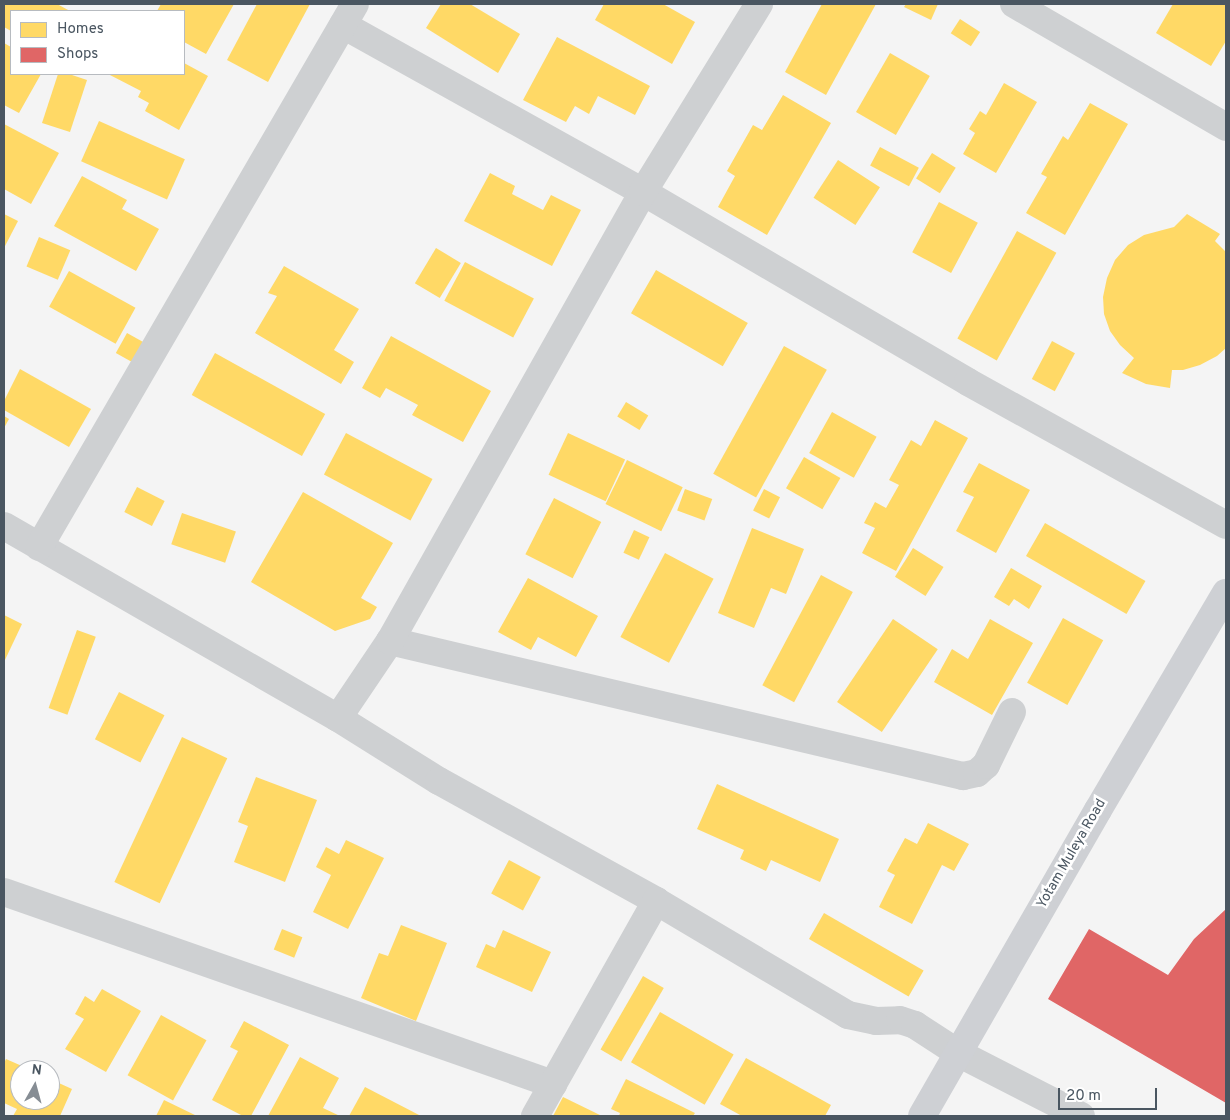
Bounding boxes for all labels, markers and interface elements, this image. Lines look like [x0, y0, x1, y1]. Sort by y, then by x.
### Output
legend [10, 10, 185, 75]
text: Homes [57, 20, 104, 39]
text: Shops [57, 45, 98, 64]
street label: Yotam Muleya Road [1034, 796, 1110, 912]
north arrow [10, 1060, 60, 1110]
text: N [31, 1062, 43, 1080]
scale bar [1060, 1078, 1159, 1110]
text: 20 m [1066, 1087, 1101, 1106]

